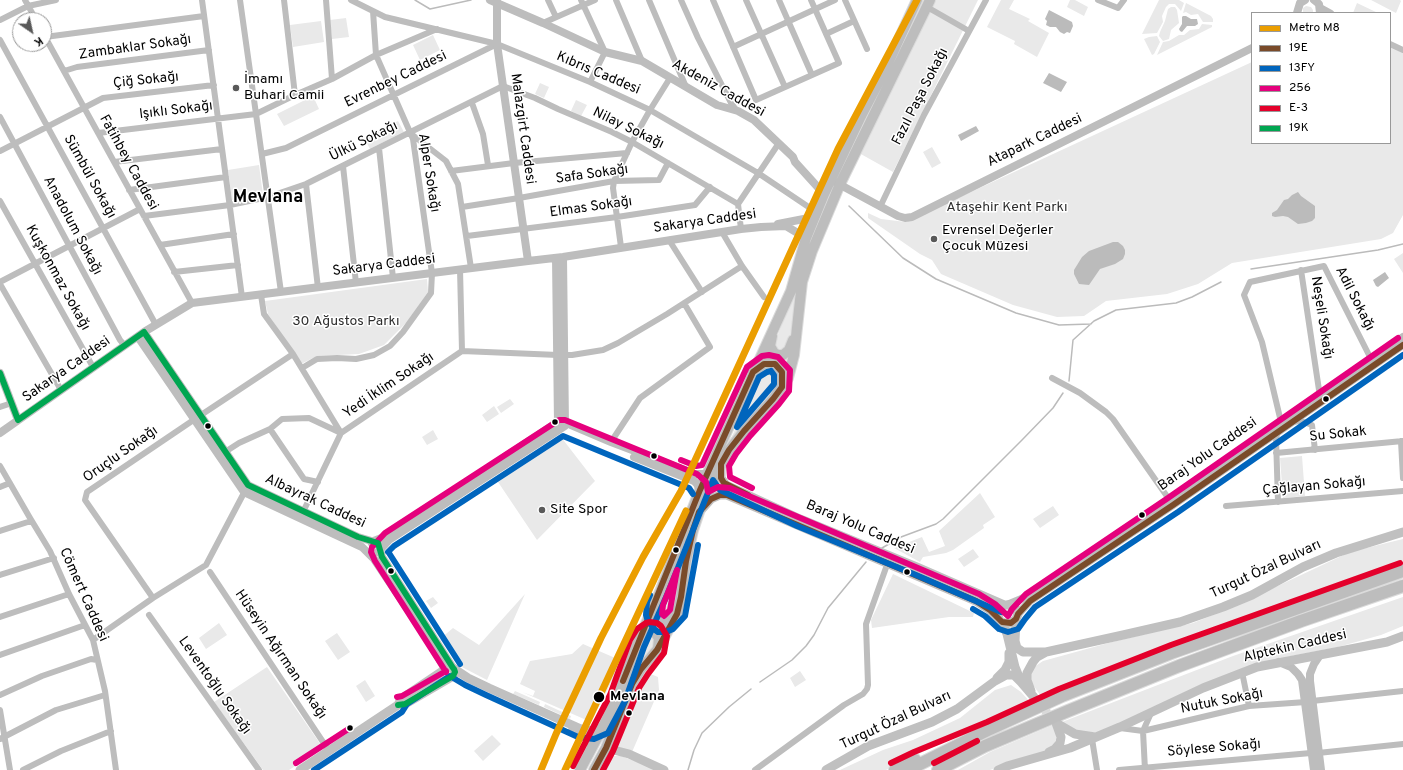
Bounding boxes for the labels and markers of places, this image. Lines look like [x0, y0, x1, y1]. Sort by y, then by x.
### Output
place label: İmamı Buhari Camii [244, 72, 324, 104]
marker: İmamı Buhari Camii [231, 83, 241, 93]
place label: Evrensel Değerler Çocuk Müzesi [942, 223, 1053, 256]
marker: Evrensel Değerler Çocuk Müzesi [929, 234, 939, 244]
unlabelled marker [1321, 394, 1331, 404]
unlabelled marker [550, 417, 560, 427]
unlabelled marker [203, 421, 213, 431]
unlabelled marker [649, 451, 659, 461]
place label: Site Spor [550, 502, 608, 518]
marker: Site Spor [537, 505, 547, 515]
unlabelled marker [1137, 510, 1147, 520]
unlabelled marker [671, 545, 681, 555]
unlabelled marker [386, 566, 396, 576]
unlabelled marker [902, 567, 912, 577]
place label: Mevlana [610, 689, 665, 705]
marker: Mevlana [592, 690, 606, 704]
unlabelled marker [624, 708, 634, 718]
unlabelled marker [345, 723, 355, 733]

